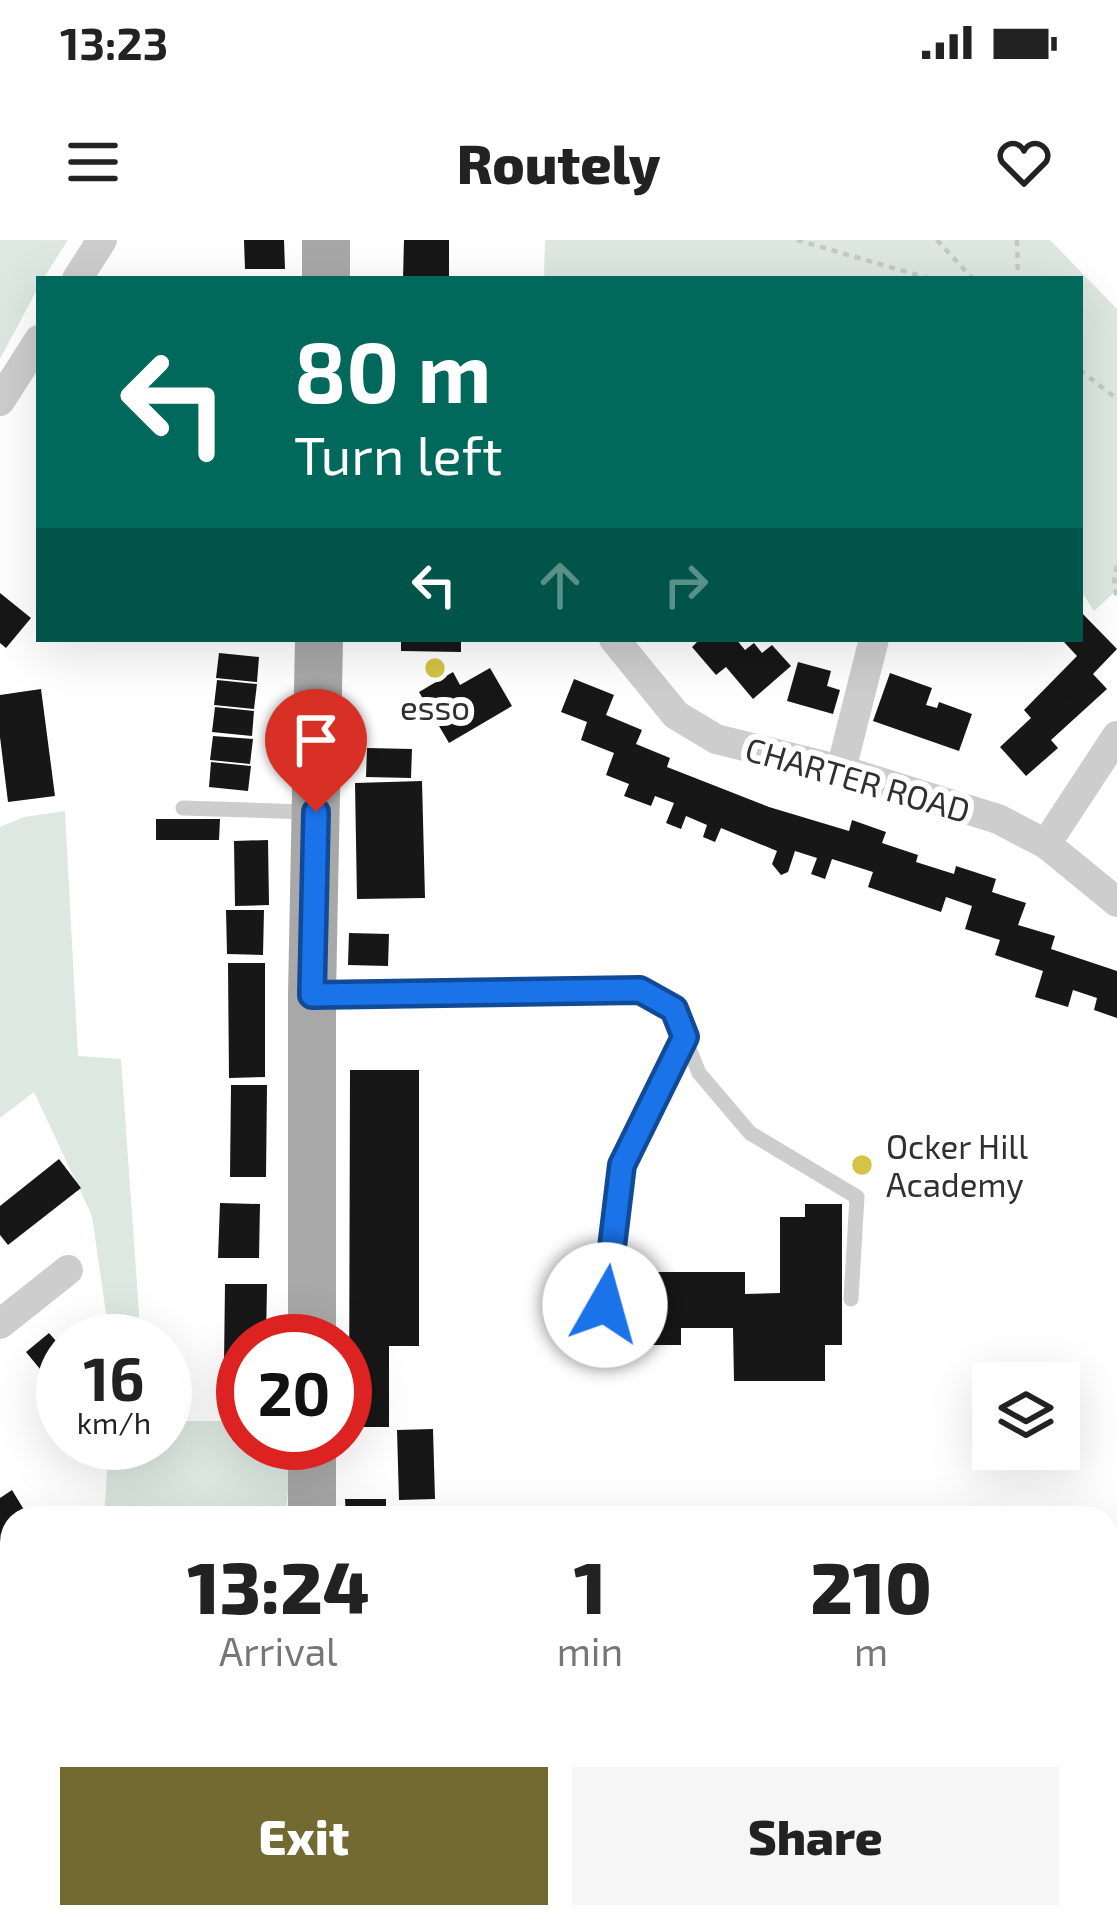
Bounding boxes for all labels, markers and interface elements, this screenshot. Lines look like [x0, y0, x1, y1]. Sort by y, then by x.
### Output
text: 13:23 [60, 15, 168, 69]
icon: menu [60, 129, 126, 195]
icon: heart [991, 129, 1057, 195]
text: Routely [457, 130, 660, 195]
text: 80 m [294, 319, 491, 420]
icon: left [96, 324, 252, 480]
text: Turn left [294, 421, 503, 486]
icon: left [401, 552, 467, 618]
icon: ahead [527, 552, 593, 618]
icon: right [653, 552, 719, 618]
marker: esso [422, 655, 448, 681]
place label: esso [400, 687, 470, 727]
pin [265, 689, 367, 812]
icon: arrive [283, 707, 349, 773]
street label: CHARTER ROAD [741, 728, 975, 830]
place label: Ocker Hill Academy [886, 1126, 1028, 1204]
marker: Ocker Hill Academy [849, 1152, 875, 1178]
position arrow [542, 1242, 668, 1368]
speed limit sign: 20 [216, 1314, 372, 1470]
text: 16 [83, 1341, 145, 1413]
map controls [972, 1362, 1080, 1470]
button: layers [972, 1362, 1080, 1470]
text: km/h [77, 1404, 151, 1440]
text: 13:24 [187, 1542, 369, 1628]
text: 1 [574, 1542, 606, 1628]
text: 210 [810, 1542, 932, 1628]
text: Arrival [219, 1627, 338, 1674]
text: min [557, 1627, 623, 1674]
text: m [854, 1627, 888, 1674]
button: Exit [60, 1767, 548, 1905]
button: Share [572, 1767, 1059, 1905]

